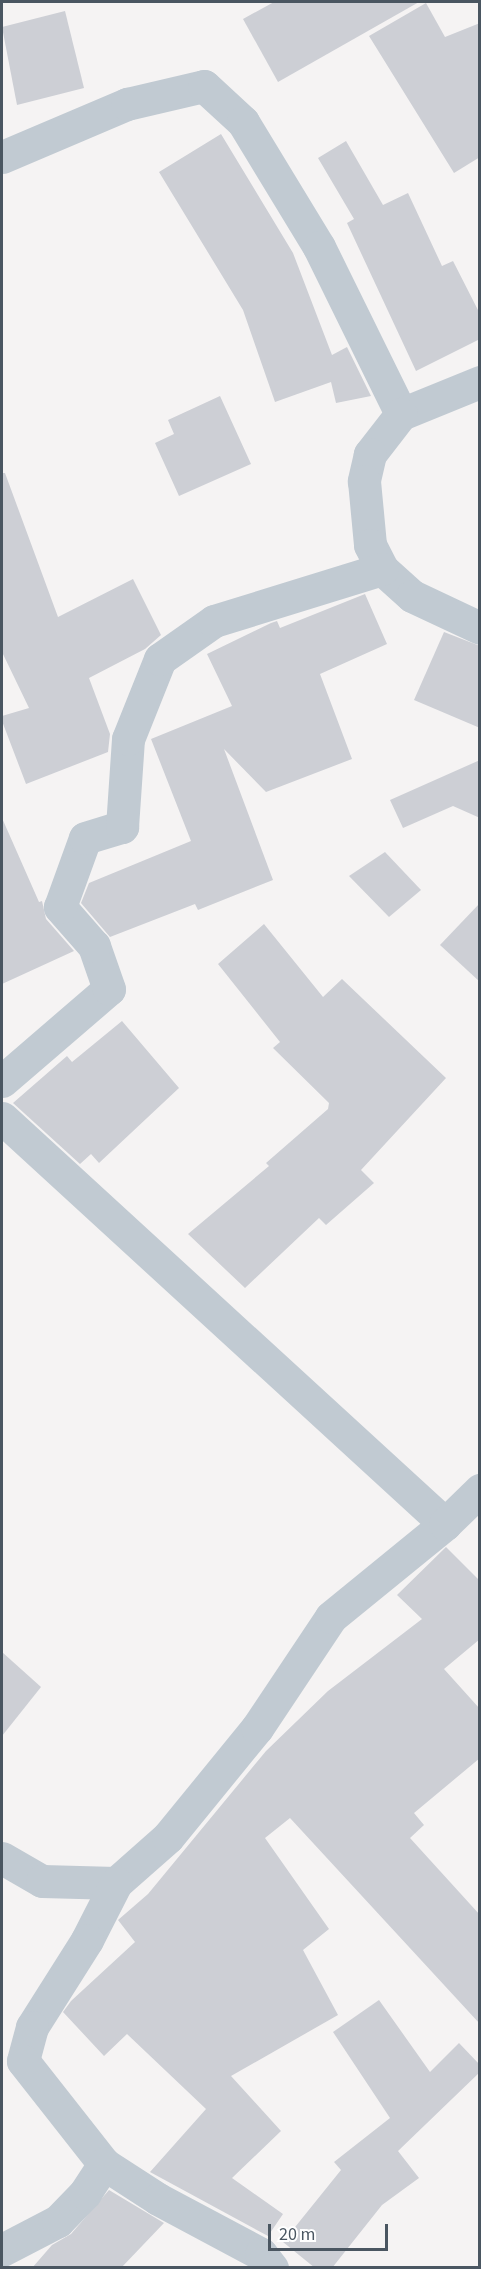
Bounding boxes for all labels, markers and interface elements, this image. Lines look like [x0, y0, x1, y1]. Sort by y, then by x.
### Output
scale bar [271, 2212, 391, 2250]
text: 20 m [279, 2222, 315, 2247]

